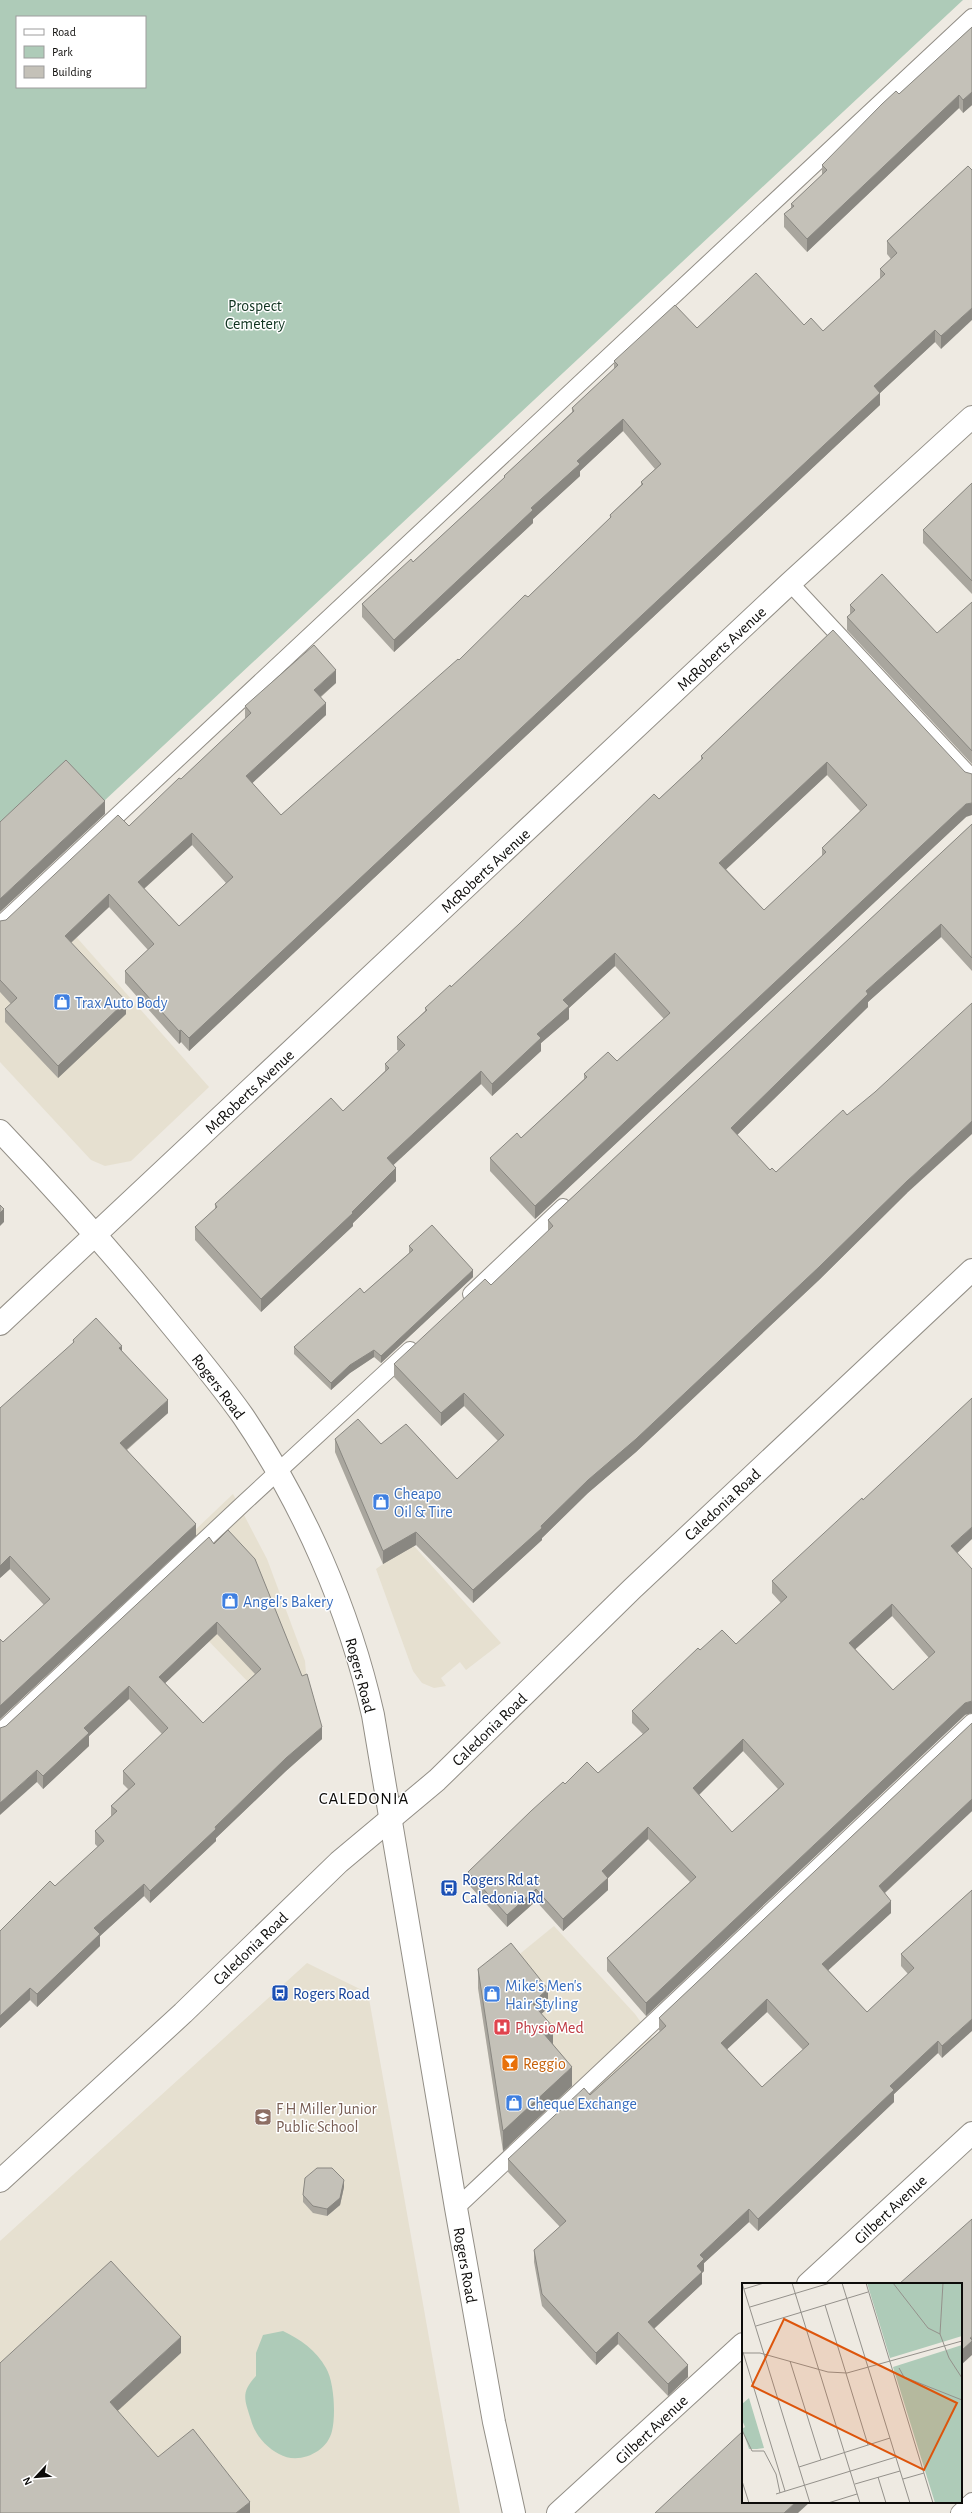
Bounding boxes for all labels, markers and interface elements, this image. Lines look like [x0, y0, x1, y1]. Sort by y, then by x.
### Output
legend [16, 16, 146, 88]
text: Road [52, 26, 76, 38]
text: Park [52, 46, 73, 58]
text: Building [52, 66, 92, 78]
park label: Prospect Cemetery [225, 298, 285, 333]
street label: McRoberts Avenue [674, 604, 769, 694]
street label: McRoberts Avenue [438, 826, 533, 916]
shop icon: Trax Auto Body [52, 992, 72, 1012]
place label: Trax Auto Body [75, 995, 168, 1012]
street label: McRoberts Avenue [202, 1047, 297, 1137]
street label: Rogers Road [189, 1351, 248, 1422]
street label: Caledonia Road [682, 1466, 764, 1544]
place label: Cheapo Oil & Tire [394, 1486, 453, 1520]
shop icon: Cheapo Oil & Tire [371, 1492, 391, 1512]
shop icon: Angel's Bakery [220, 1591, 240, 1611]
place label: Angel's Bakery [243, 1594, 333, 1611]
street label: Rogers Road [342, 1636, 378, 1714]
street label: Caledonia Road [449, 1690, 530, 1769]
district label: CALEDONIA [319, 1790, 409, 1807]
place label: Rogers Rd at Caledonia Rd [462, 1872, 544, 1906]
bus stop icon: Rogers Rd at Caledonia Rd [439, 1878, 459, 1898]
street label: Caledonia Road [210, 1909, 291, 1988]
place label: Mike's Men's Hair Styling [505, 1978, 582, 2013]
bus stop icon: Rogers Road [270, 1983, 290, 2003]
shop icon: Mike's Men's Hair Styling [482, 1984, 502, 2004]
place label: Rogers Road [293, 1986, 370, 2002]
hospital icon: PhysioMed [492, 2017, 512, 2037]
place label: PhysioMed [515, 2020, 584, 2037]
bar icon: Reggio [500, 2053, 520, 2073]
place label: Reggio [523, 2056, 566, 2072]
shop icon: Cheque Exchange [504, 2093, 524, 2113]
place label: Cheque Exchange [527, 2096, 637, 2112]
place label: F H Miller Junior Public School [276, 2101, 377, 2135]
school or university icon: F H Miller Junior Public School [253, 2107, 273, 2127]
street label: Gilbert Avenue [851, 2172, 930, 2247]
street label: Rogers Road [450, 2226, 480, 2304]
inset map [742, 2283, 962, 2503]
street label: Gilbert Avenue [612, 2392, 691, 2467]
north arrow [16, 2457, 56, 2497]
text: N [21, 2475, 34, 2487]

